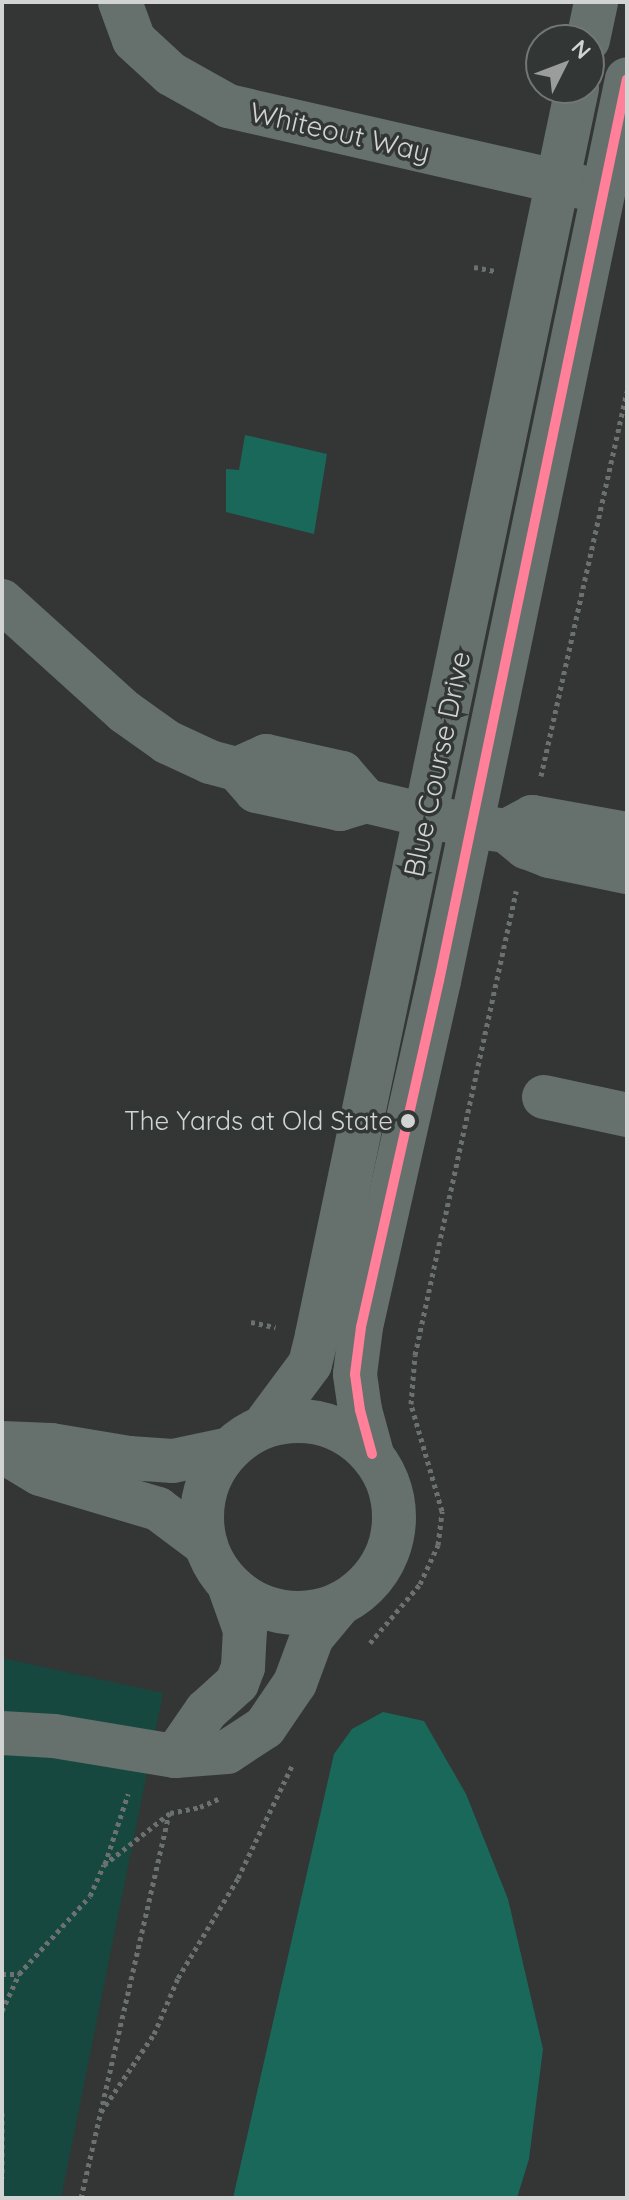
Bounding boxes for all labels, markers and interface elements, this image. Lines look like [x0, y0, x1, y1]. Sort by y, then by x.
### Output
north arrow [525, 24, 605, 104]
text: N [566, 34, 597, 65]
street label: Whiteout Way [247, 95, 433, 169]
street label: Blue Course Drive [397, 648, 477, 880]
place label: The Yards at Old State [124, 1105, 393, 1137]
marker: The Yards at Old State [400, 1113, 416, 1129]

